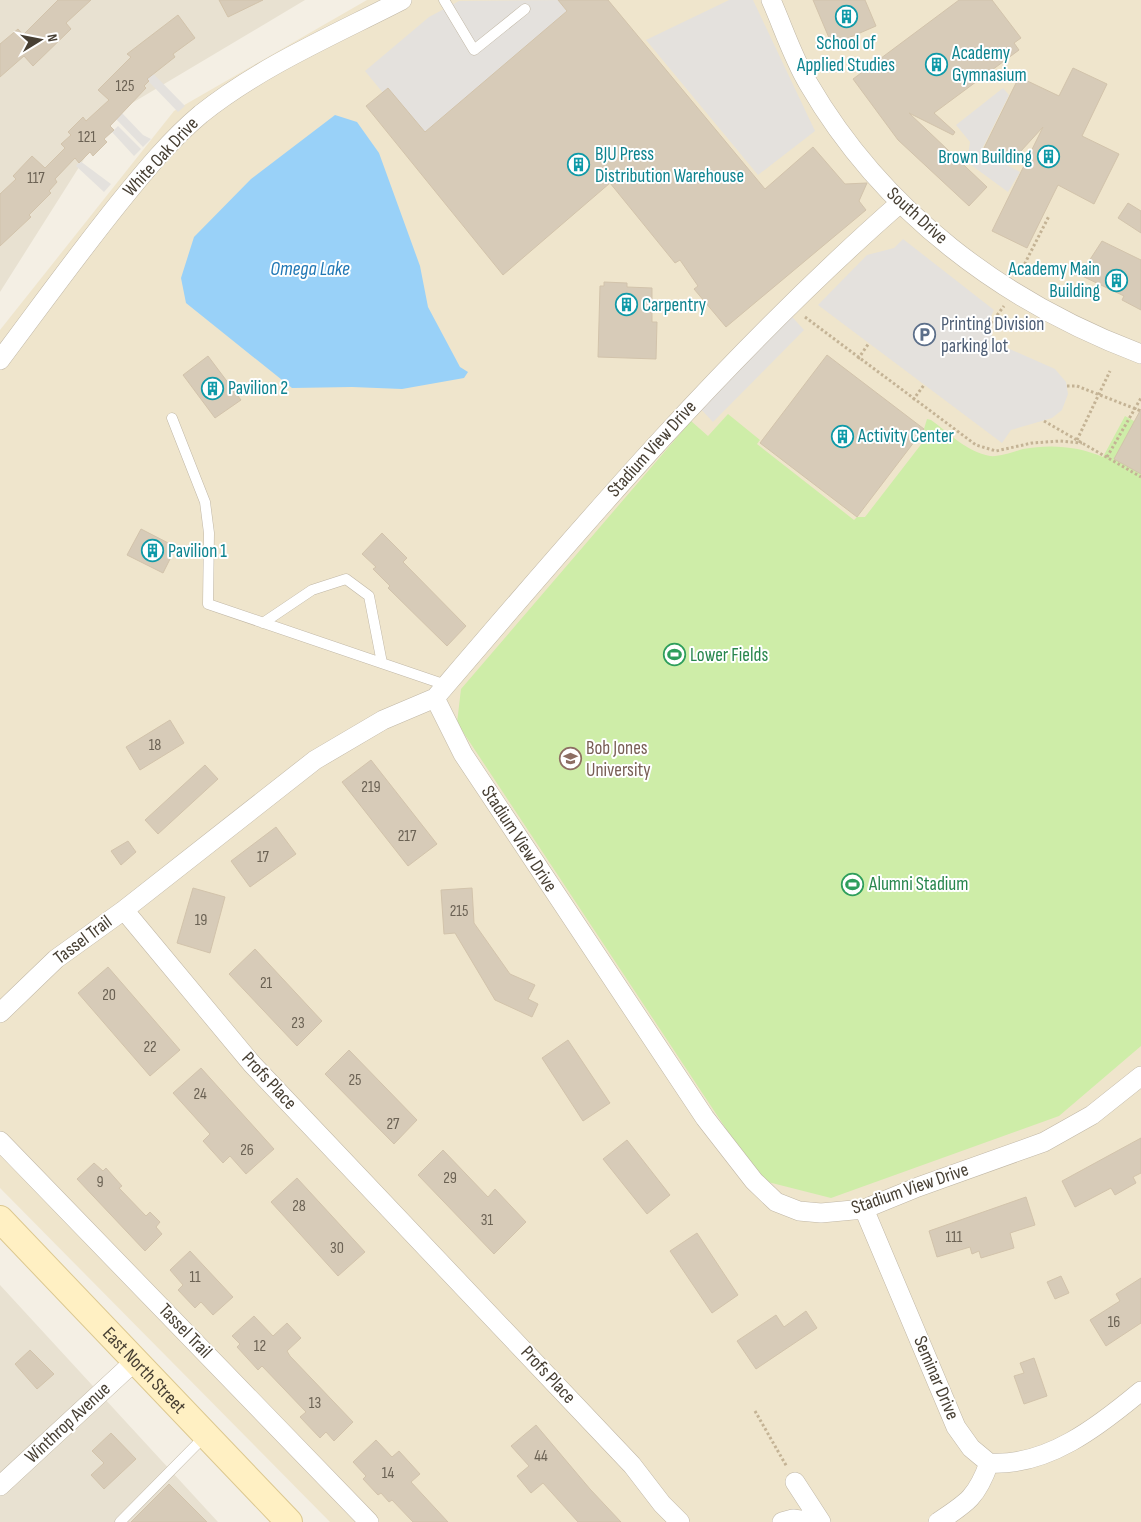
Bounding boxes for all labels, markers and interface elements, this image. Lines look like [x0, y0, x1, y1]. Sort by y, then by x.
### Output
building icon: School of Applied Studies [834, 5, 858, 29]
north arrow [15, 15, 65, 65]
place label: School of Applied Studies [796, 32, 895, 77]
text: N [43, 33, 61, 43]
place label: Academy Gymnasium [951, 42, 1027, 87]
building icon: Academy Gymnasium [924, 52, 948, 76]
house number: 125 [116, 77, 134, 96]
street label: White Oak Drive [118, 112, 204, 202]
house number: 121 [78, 128, 96, 147]
place label: BJU Press Distribution Warehouse [595, 143, 744, 188]
building icon: Brown Building [1036, 145, 1060, 169]
place label: Brown Building [938, 146, 1032, 169]
building icon: BJU Press Distribution Warehouse [567, 153, 591, 177]
house number: 117 [27, 169, 45, 188]
street label: South Drive [882, 183, 952, 249]
water label: Omega Lake [270, 257, 350, 281]
place label: Academy Main Building [1008, 258, 1100, 303]
building icon: Academy Main Building [1104, 268, 1128, 292]
building icon: Carpentry [614, 293, 638, 317]
place label: Carpentry [642, 294, 707, 317]
place label: Printing Division parking lot [941, 313, 1044, 358]
parking icon: Printing Division parking lot [913, 323, 937, 347]
building icon: Pavilion 2 [200, 376, 224, 400]
place label: Pavilion 2 [228, 377, 288, 400]
street label: Stadium View Drive [603, 396, 701, 502]
building icon: Activity Center [830, 424, 854, 448]
place label: Activity Center [857, 425, 955, 448]
building icon: Pavilion 1 [140, 539, 164, 563]
place label: Pavilion 1 [168, 540, 227, 563]
sports icon: Lower Fields [662, 643, 686, 667]
place label: Lower Fields [690, 644, 768, 667]
house number: 18 [149, 736, 161, 755]
place label: Bob Jones University [586, 737, 651, 782]
school or university icon: Bob Jones University [558, 747, 582, 771]
house number: 219 [361, 778, 381, 797]
street label: Stadium View Drive [476, 781, 562, 897]
house number: 217 [398, 827, 417, 846]
house number: 17 [257, 848, 270, 867]
sports icon: Alumni Stadium [841, 872, 865, 896]
place label: Alumni Stadium [868, 873, 968, 896]
house number: 215 [450, 902, 468, 921]
street label: Tassel Trail [49, 911, 117, 969]
house number: 19 [195, 911, 207, 930]
house number: 21 [260, 974, 273, 993]
house number: 20 [102, 986, 116, 1005]
house number: 23 [291, 1014, 305, 1033]
house number: 22 [143, 1038, 157, 1057]
street label: Profs Place [237, 1047, 301, 1115]
house number: 25 [348, 1071, 362, 1090]
house number: 24 [193, 1085, 207, 1104]
house number: 27 [386, 1115, 400, 1134]
house number: 26 [240, 1141, 254, 1160]
street label: Stadium View Drive [848, 1158, 972, 1220]
house number: 29 [443, 1169, 457, 1188]
house number: 9 [96, 1173, 104, 1192]
house number: 28 [292, 1197, 306, 1216]
house number: 31 [481, 1211, 494, 1230]
house number: 111 [946, 1228, 963, 1247]
house number: 30 [330, 1239, 344, 1258]
house number: 11 [189, 1268, 201, 1287]
street label: Tassel Trail [153, 1299, 217, 1363]
house number: 16 [1108, 1313, 1120, 1332]
street label: East North Street [98, 1322, 191, 1418]
street label: Seminar Drive [908, 1333, 964, 1423]
house number: 12 [254, 1337, 266, 1356]
street label: Profs Place [516, 1341, 580, 1409]
street label: Winthrop Avenue [20, 1378, 116, 1468]
house number: 13 [309, 1394, 321, 1413]
house number: 44 [534, 1447, 548, 1466]
house number: 14 [382, 1464, 394, 1483]

